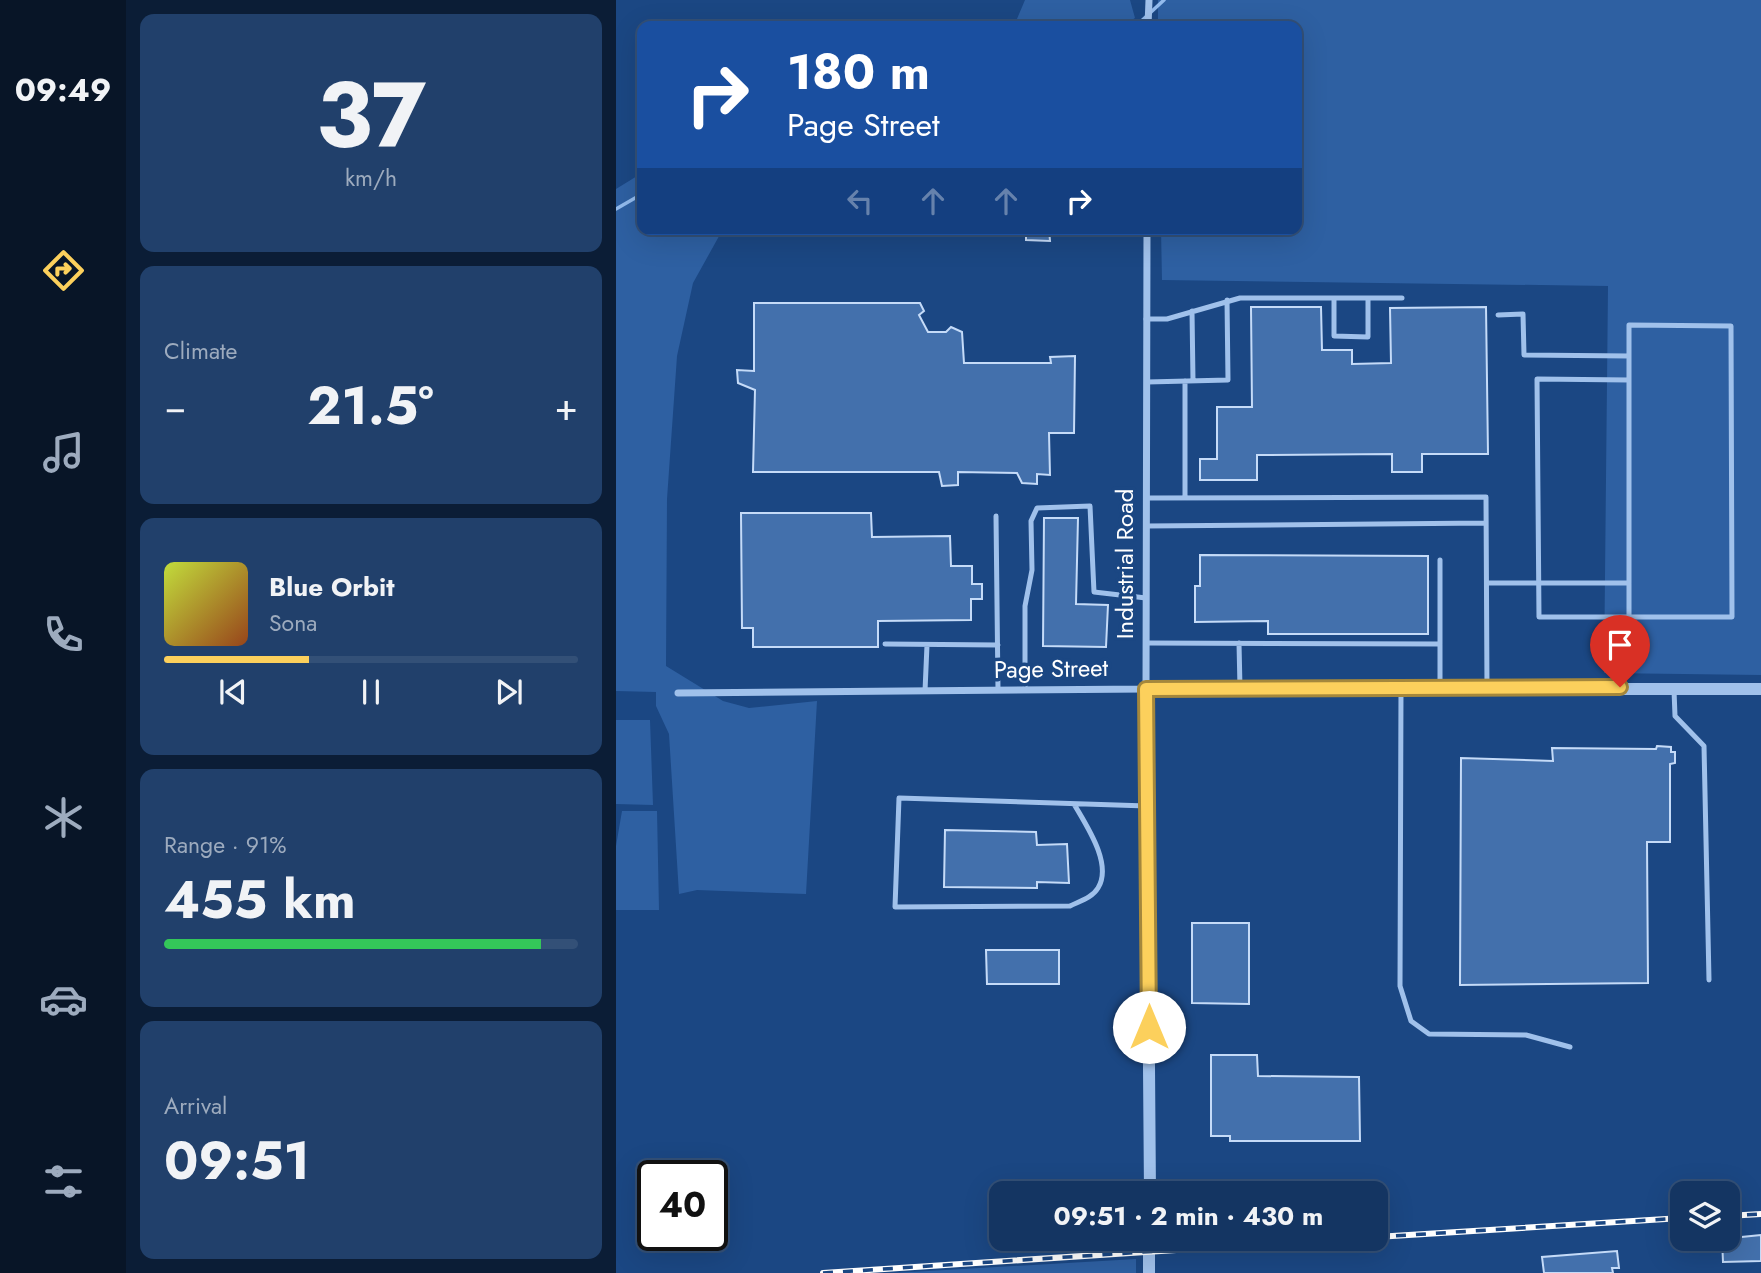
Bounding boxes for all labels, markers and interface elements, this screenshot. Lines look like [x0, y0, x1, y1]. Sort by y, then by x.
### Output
text: 180 m [787, 37, 930, 107]
icon: right [672, 49, 763, 140]
text: 37 [316, 50, 426, 181]
text: 09:49 [15, 67, 111, 113]
text: Page Street [787, 102, 940, 148]
text: km/h [345, 161, 397, 195]
icon: left [841, 182, 879, 220]
icon: ahead [914, 182, 952, 220]
icon: ahead [987, 182, 1025, 220]
icon: right [1060, 182, 1098, 220]
icon: directions [39, 246, 88, 295]
text: Climate [164, 334, 237, 368]
text: 21.5° [307, 368, 434, 444]
text: − [164, 379, 186, 434]
text: + [555, 379, 578, 434]
icon: music [39, 428, 88, 477]
street label: Industrial Road [1107, 489, 1142, 639]
text: Blue Orbit [269, 568, 394, 606]
text: Sona [269, 606, 317, 640]
icon: phone [39, 610, 88, 659]
pin [1590, 615, 1650, 687]
icon: arrive [1601, 626, 1639, 664]
street label: Page Street [993, 650, 1109, 687]
icon: previous [214, 673, 252, 711]
icon: pause [352, 673, 390, 711]
icon: next [490, 673, 528, 711]
icon: climate [39, 793, 88, 842]
text: Range · 91% [164, 828, 287, 862]
text: 455 km [164, 862, 356, 938]
icon: car [39, 975, 88, 1024]
position arrow [1112, 990, 1186, 1064]
text: Arrival [164, 1089, 227, 1123]
text: 09:51 [164, 1123, 310, 1199]
icon: filters [39, 1157, 88, 1206]
speed limit sign: 40 [637, 1160, 728, 1251]
map controls [1670, 1181, 1740, 1251]
button: layers [1670, 1181, 1740, 1251]
text: 09:51 · 2 min · 430 m [1054, 1197, 1323, 1235]

